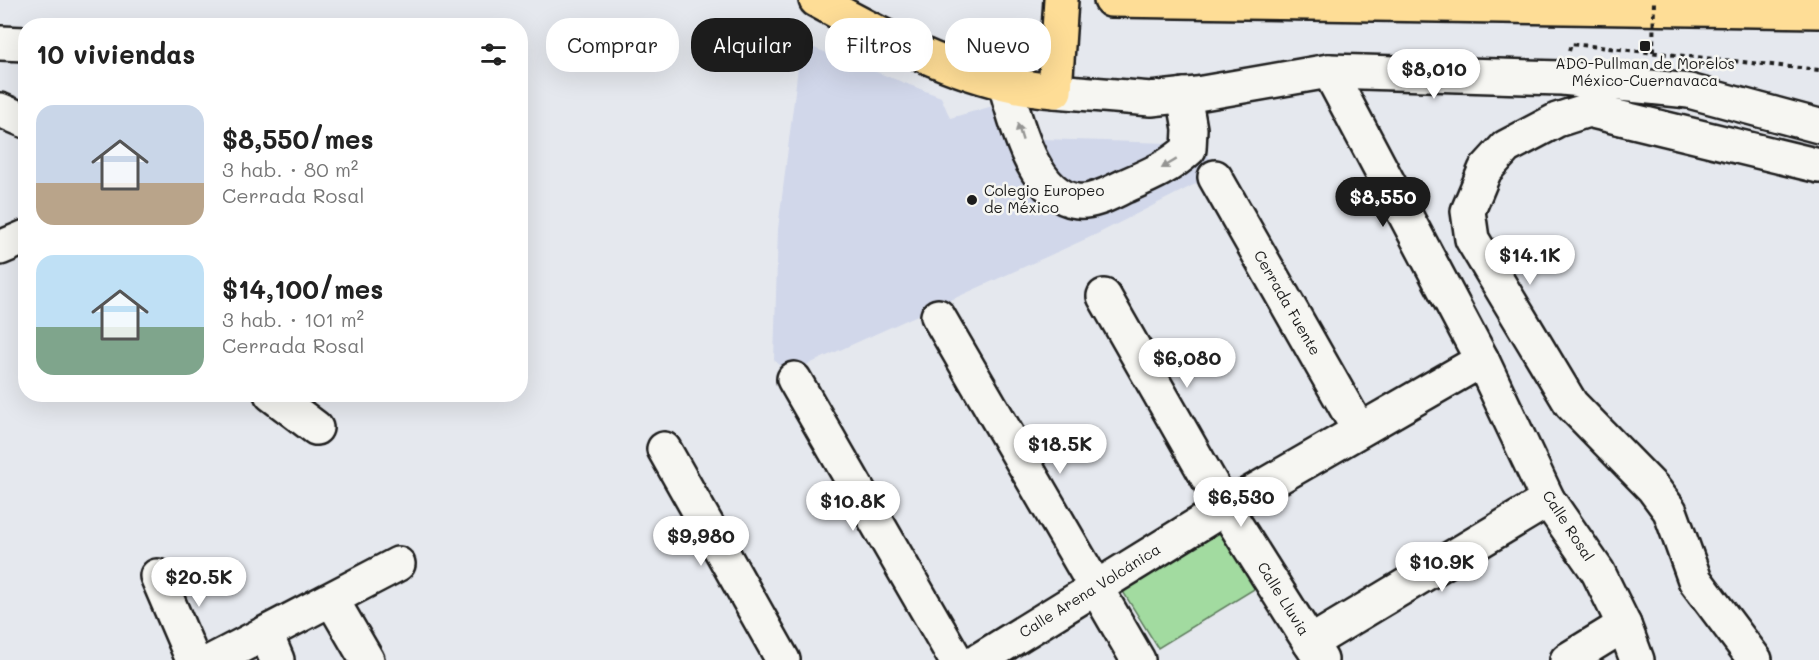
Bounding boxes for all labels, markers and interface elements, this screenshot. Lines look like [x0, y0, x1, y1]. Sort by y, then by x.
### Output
chip: Comprar [546, 18, 679, 72]
chip: Alquilar [691, 18, 813, 72]
chip: Filtros [825, 18, 933, 72]
chip: Nuevo [945, 18, 1051, 72]
text: 10 viviendas [36, 37, 195, 71]
icon: filters [477, 38, 510, 71]
marker: ADO-Pullman de Morelos México-Cuernavaca [1638, 39, 1652, 53]
pin: $8,010 [1385, 49, 1483, 100]
place label: ADO-Pullman de Morelos México-Cuernavaca [1555, 53, 1735, 90]
text: $8,010 [1401, 55, 1467, 81]
text: $8,550/mes [222, 122, 374, 156]
one-way arrow [1015, 123, 1024, 141]
icon: home [84, 129, 156, 201]
text: 3 hab. · 80 m² [222, 156, 358, 182]
one-way arrow [1161, 159, 1177, 170]
pin: $8,550 [1334, 177, 1432, 228]
place label: Colegio Europeo de México [984, 180, 1104, 217]
text: Cerrada Rosal [222, 182, 365, 208]
text: $8,550 [1349, 183, 1417, 209]
marker: Colegio Europeo de México [965, 193, 979, 207]
pin: $14.1K [1481, 235, 1579, 286]
text: $14.1K [1499, 241, 1561, 267]
street label: Cerrada Fuente [1250, 246, 1326, 359]
text: $14,100/mes [222, 272, 383, 306]
icon: home [84, 279, 156, 351]
text: 3 hab. · 101 m² [222, 306, 364, 332]
text: Cerrada Rosal [222, 332, 365, 358]
pin: $6,080 [1138, 338, 1236, 389]
text: $6,080 [1153, 344, 1221, 370]
pin: $18.5K [1011, 424, 1109, 475]
text: $18.5K [1028, 430, 1092, 456]
pin: $6,530 [1192, 477, 1290, 528]
pin: $10.8K [804, 481, 902, 532]
text: $6,530 [1207, 483, 1275, 509]
street label: Calle Rosal [1539, 486, 1599, 565]
text: $10.8K [820, 487, 886, 513]
pin: $9,980 [652, 516, 750, 567]
text: $9,980 [667, 522, 735, 548]
street label: Calle Arena Volcánica [1015, 539, 1164, 642]
pin: $10.9K [1393, 542, 1491, 593]
text: $10.9K [1409, 548, 1475, 574]
pin: $20.5K [150, 557, 248, 608]
street label: Calle Lluvia [1253, 558, 1314, 639]
text: $20.5K [165, 563, 233, 589]

